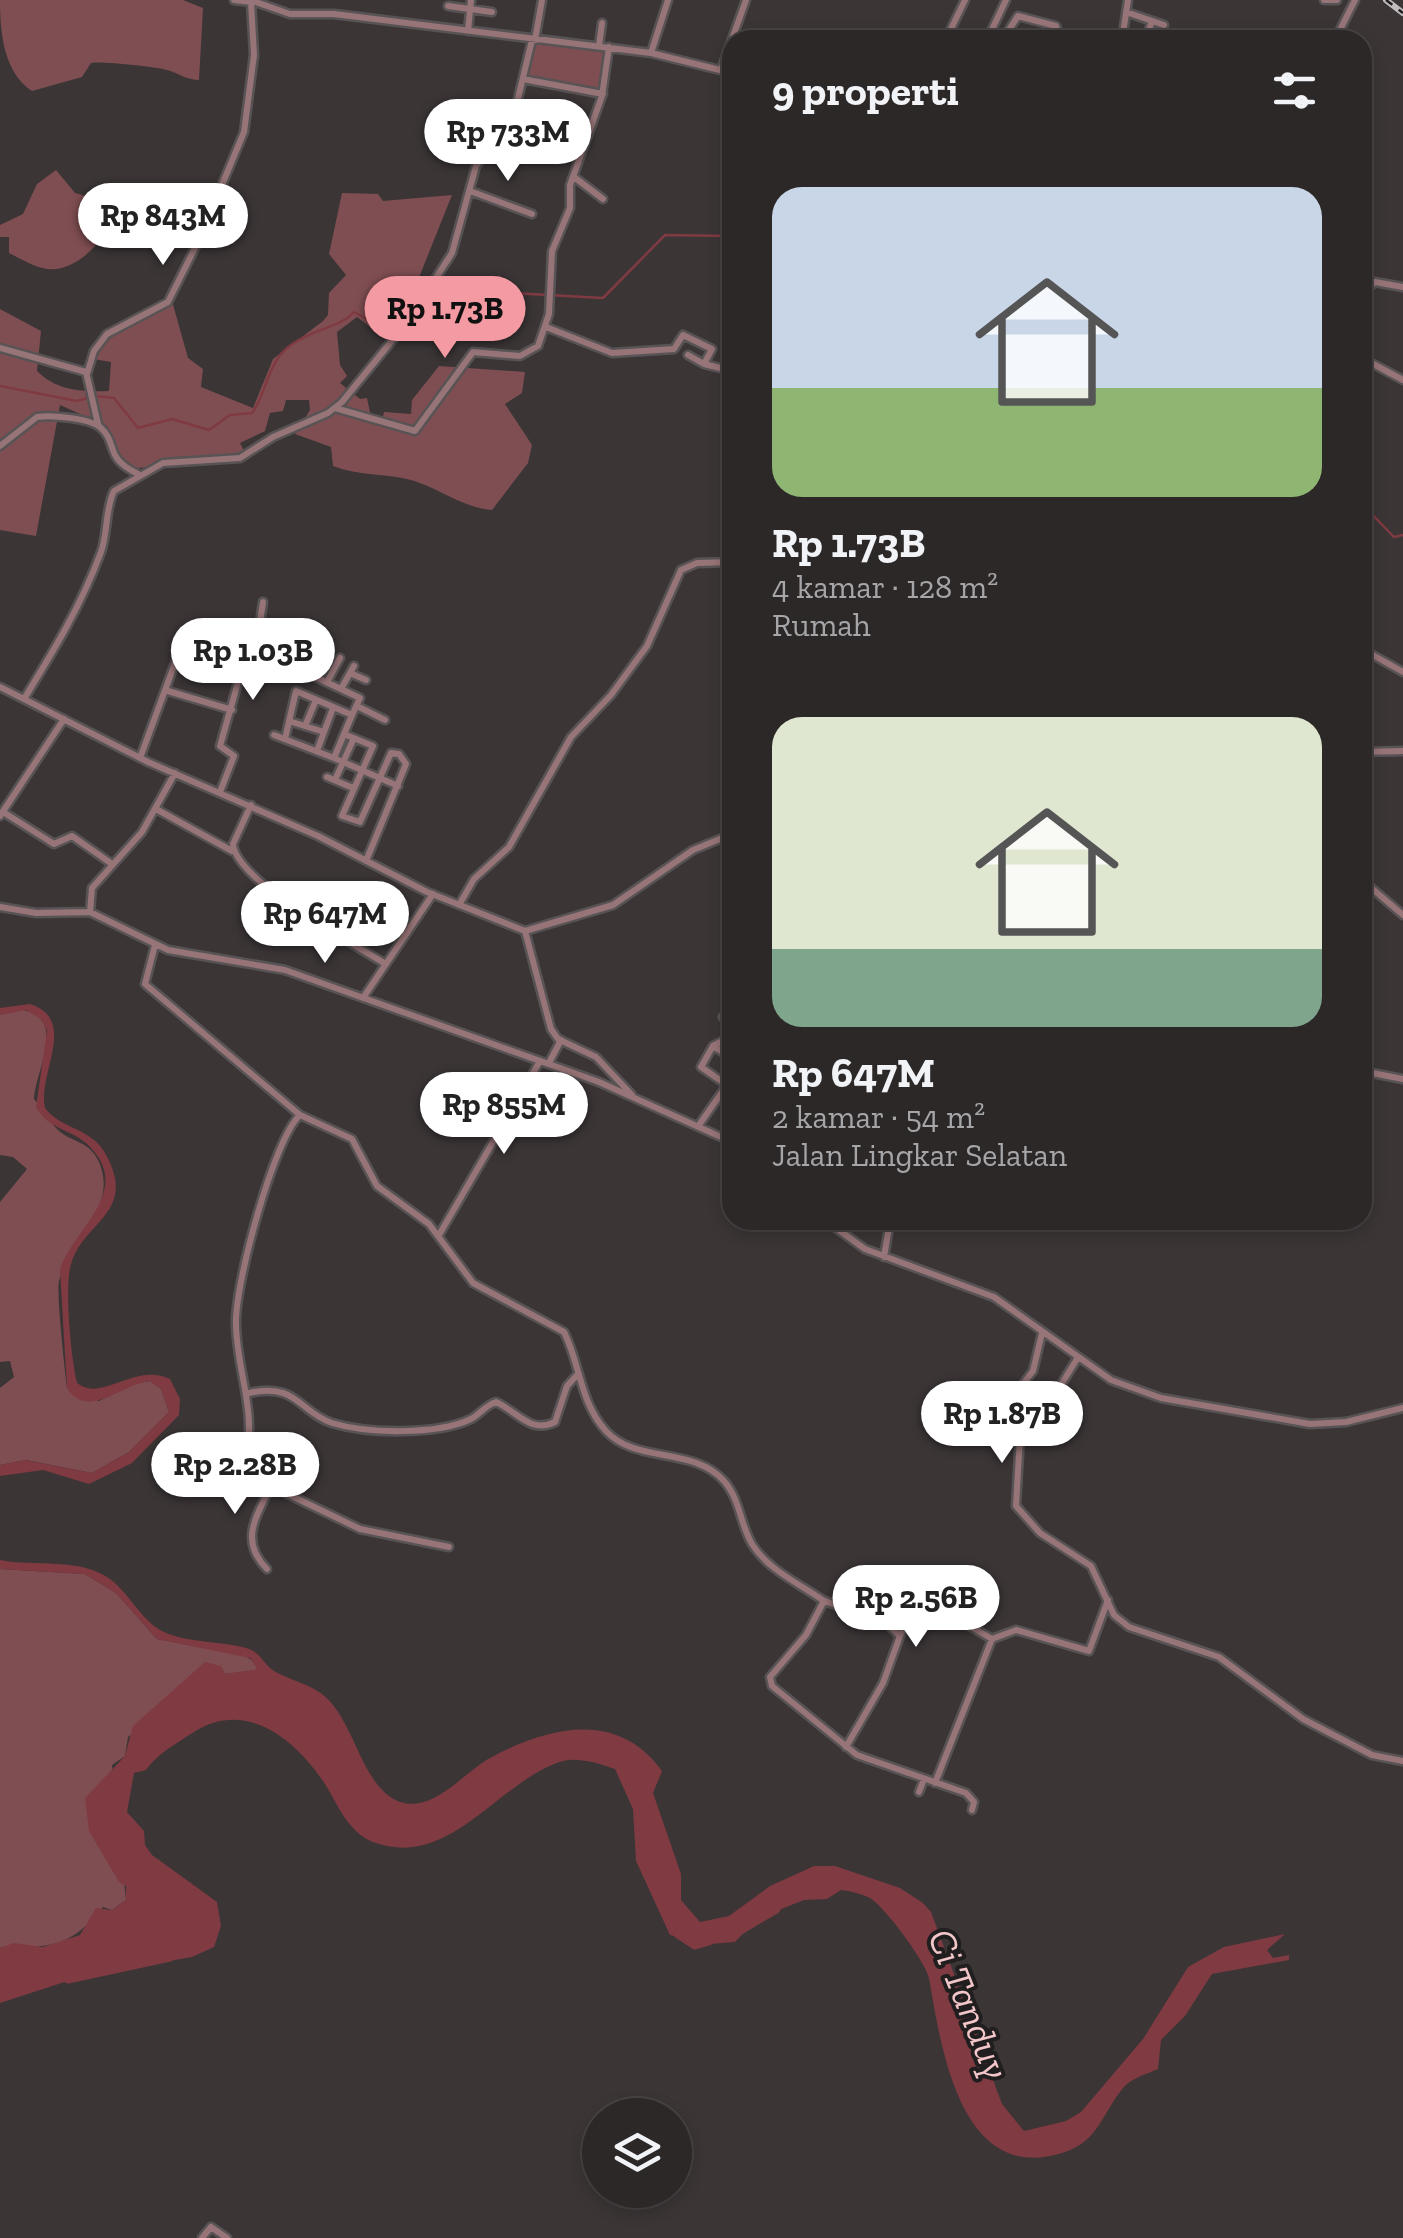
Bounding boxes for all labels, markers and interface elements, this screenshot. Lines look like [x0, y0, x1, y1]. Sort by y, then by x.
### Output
icon: filters [1267, 63, 1322, 118]
text: 9 properti [772, 65, 959, 116]
pin: Rp 733M [416, 99, 600, 184]
text: Rp 733M [446, 112, 570, 150]
pin: Rp 843M [71, 183, 255, 268]
text: Rp 843M [100, 196, 226, 234]
icon: home [957, 252, 1137, 432]
pin: Rp 1.73B [342, 276, 548, 361]
text: Rp 1.73B [387, 289, 503, 327]
text: Rp 1.73B [772, 517, 925, 568]
text: 4 kamar · 128 m² [772, 568, 998, 606]
text: Rumah [772, 606, 871, 644]
pin: Rp 1.03B [150, 618, 356, 703]
text: Rp 1.03B [193, 631, 313, 669]
icon: home [957, 782, 1137, 962]
pin: Rp 647M [233, 881, 417, 966]
text: Rp 647M [263, 894, 387, 932]
text: Rp 647M [772, 1047, 935, 1098]
pin: Rp 855M [412, 1072, 596, 1157]
text: Rp 855M [442, 1085, 566, 1123]
text: 2 kamar · 54 m² [772, 1098, 985, 1136]
text: Jalan Lingkar Selatan [772, 1136, 1067, 1174]
pin: Rp 1.87B [899, 1381, 1105, 1466]
text: Rp 1.87B [943, 1394, 1061, 1432]
pin: Rp 2.28B [132, 1432, 338, 1517]
text: Rp 2.28B [173, 1445, 297, 1483]
pin: Rp 2.56B [813, 1565, 1019, 1650]
text: Rp 2.56B [855, 1578, 977, 1616]
water label: Ci Tanduy [918, 1922, 1020, 2086]
map controls [582, 2098, 692, 2208]
button: layers [582, 2098, 692, 2208]

